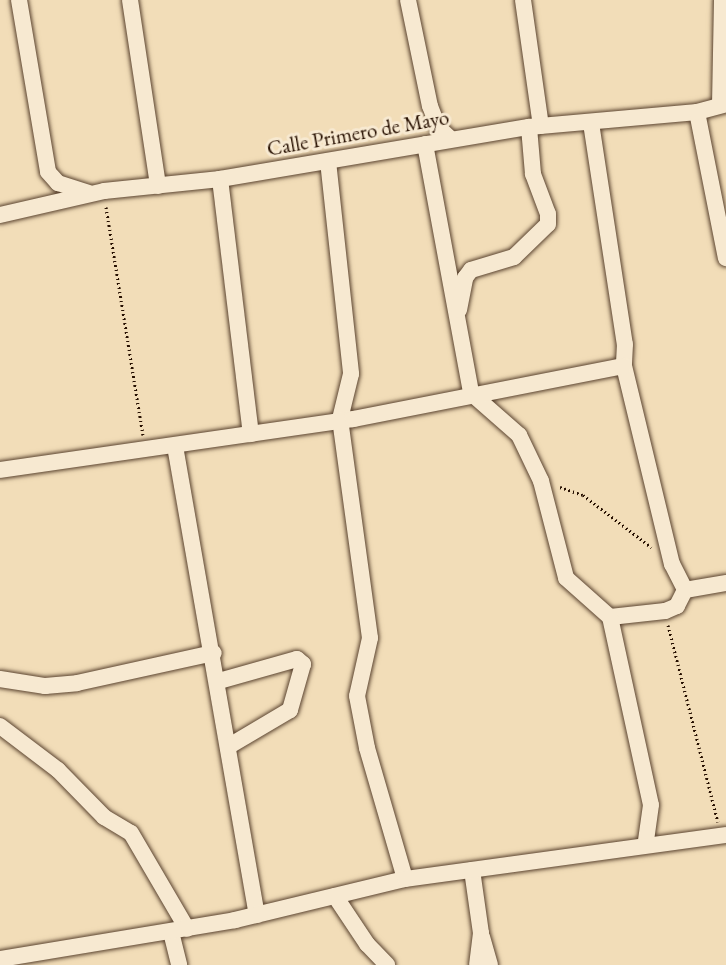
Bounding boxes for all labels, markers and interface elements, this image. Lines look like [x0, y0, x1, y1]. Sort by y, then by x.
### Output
street label: Calle Primero de Mayo [265, 105, 451, 161]

